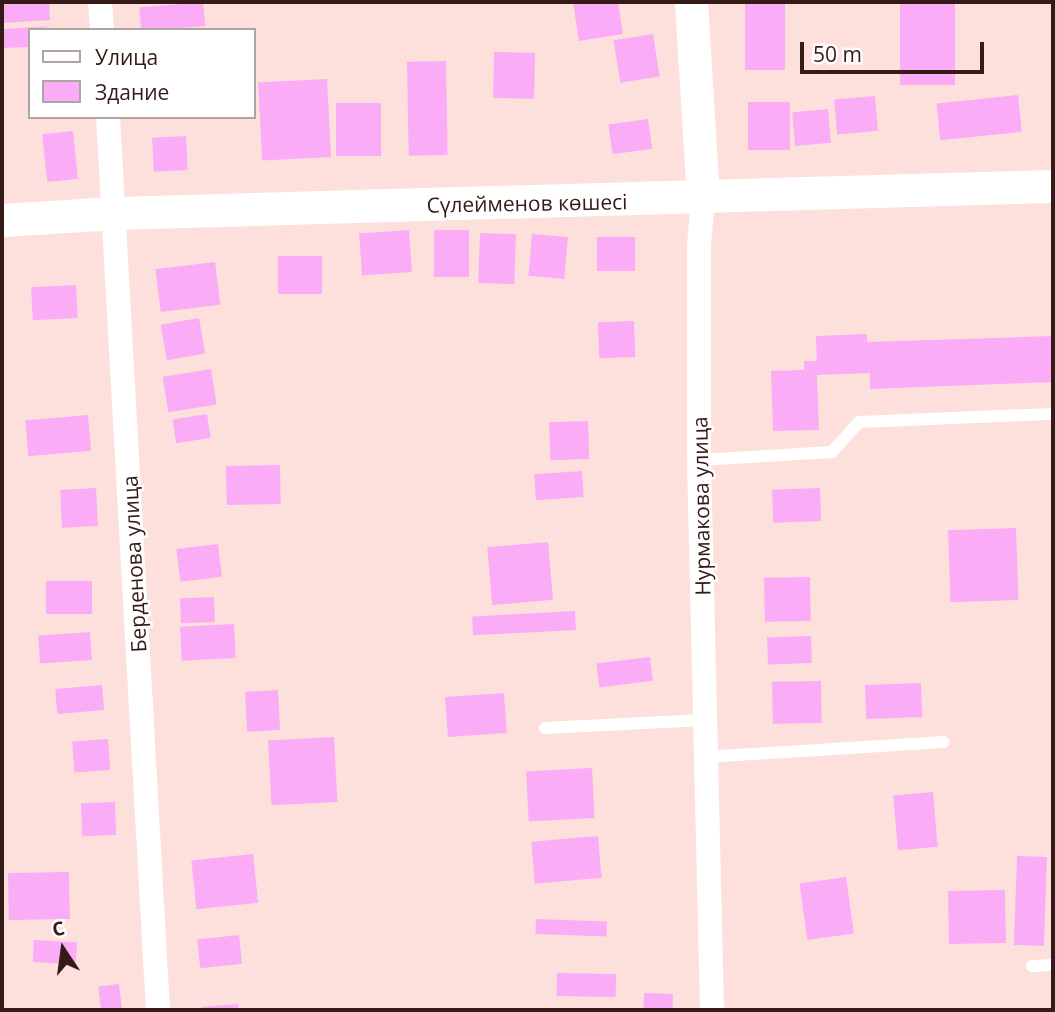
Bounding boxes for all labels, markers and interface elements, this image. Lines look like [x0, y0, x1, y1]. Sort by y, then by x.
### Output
legend [28, 28, 256, 119]
scale bar [803, 28, 987, 72]
text: 50 m [813, 40, 862, 68]
text: Улица [95, 43, 158, 71]
text: Здание [95, 78, 169, 106]
street label: Сүлейменов көшесі [426, 189, 628, 217]
street label: Нурмакова улица [687, 416, 715, 596]
street label: Берденова улица [117, 475, 151, 653]
north arrow [28, 914, 98, 984]
text: С [49, 915, 67, 943]

